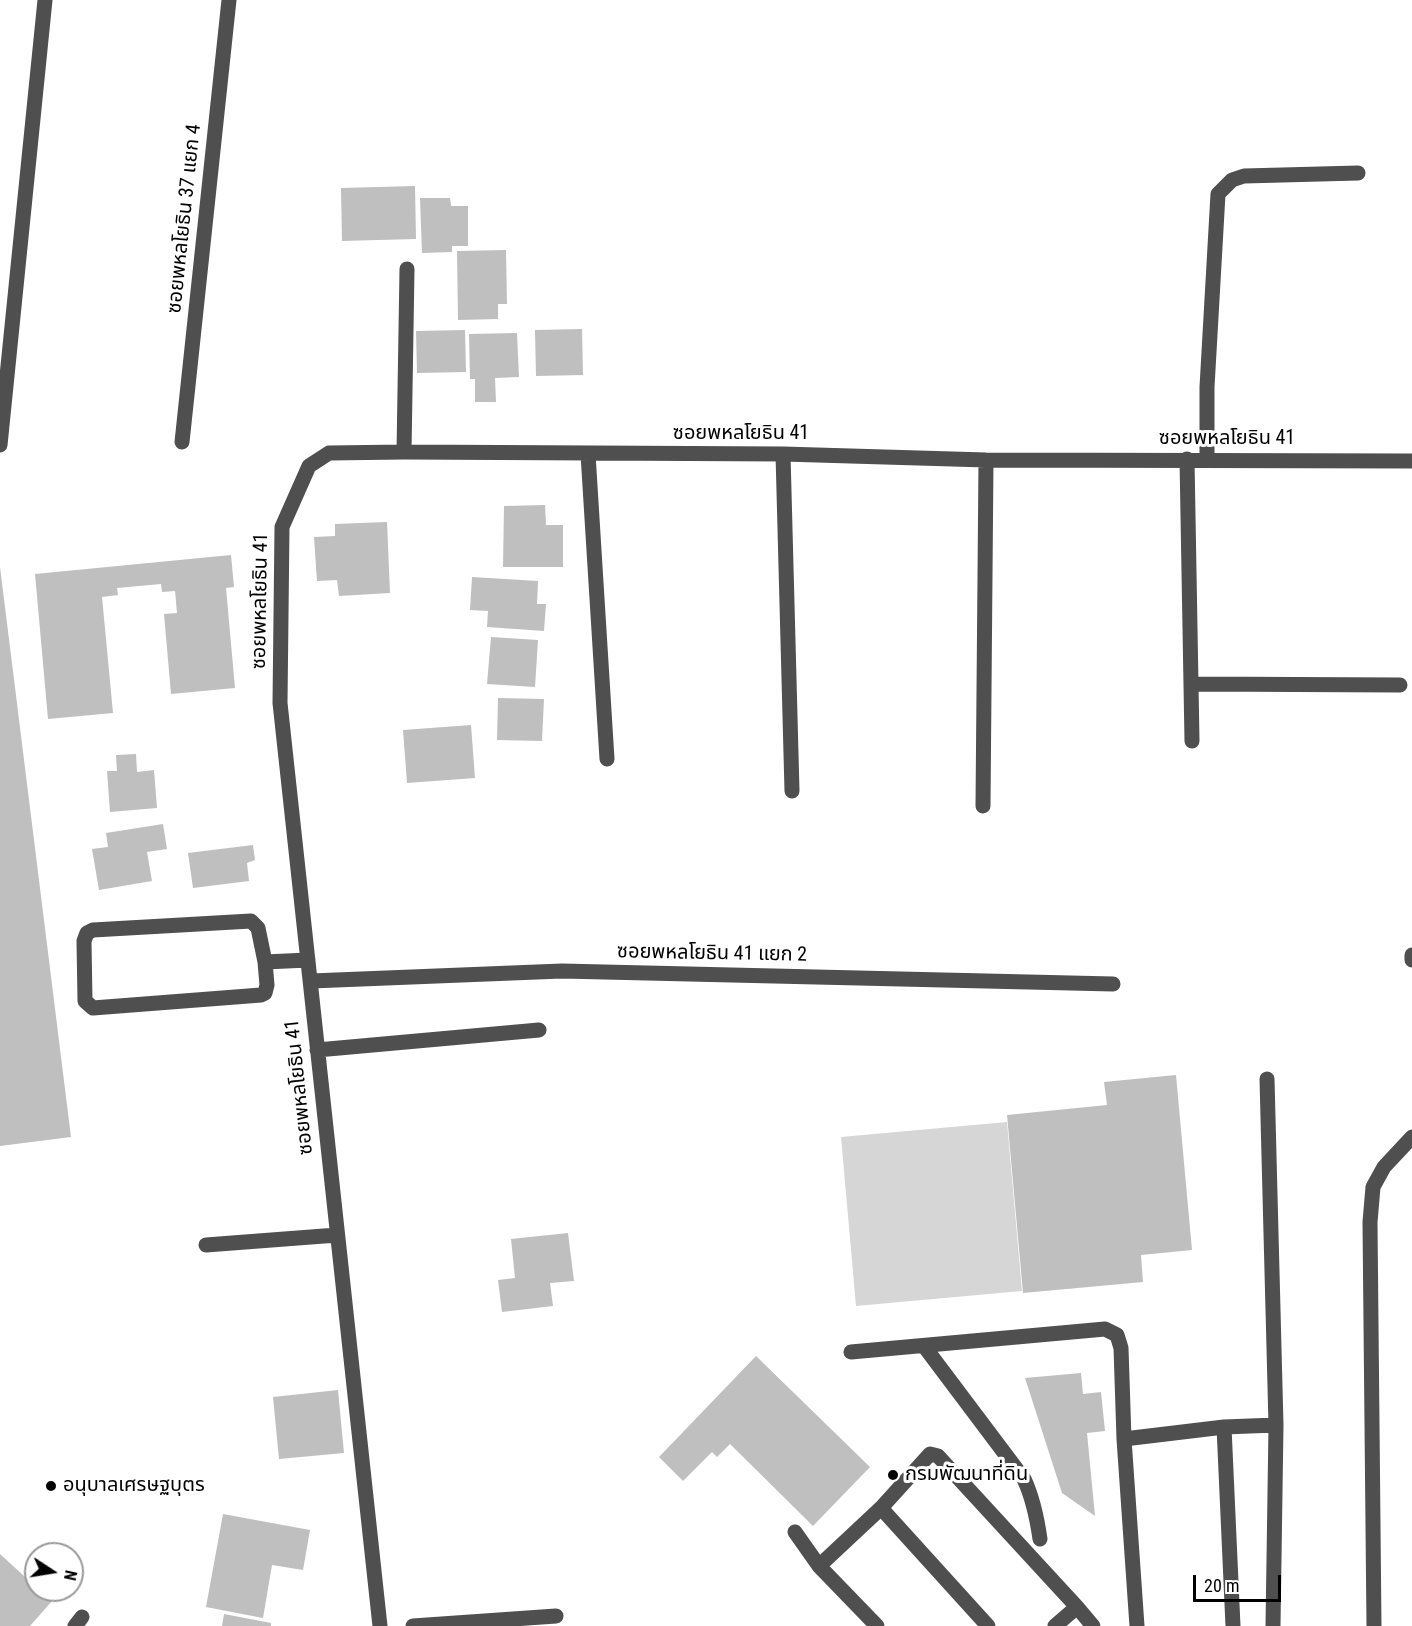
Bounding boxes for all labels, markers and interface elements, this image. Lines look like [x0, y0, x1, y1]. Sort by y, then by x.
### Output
street label: ซอยพหลโยธิน 37 แยก 4 [163, 123, 207, 315]
street label: ซอยพหลโยธิน 41 [673, 422, 809, 446]
street label: ซอยพหลโยธิน 41 [1159, 427, 1295, 451]
street label: ซอยพหลโยธิน 41 [248, 533, 274, 669]
street label: ซอยพหลโยธิน 41 แยก 2 [617, 940, 807, 968]
street label: ซอยพหลโยธิน 41 [281, 1018, 319, 1156]
place label: กรมพัฒนาที่ดิน [905, 1463, 1028, 1487]
marker: กรมพัฒนาที่ดิน [886, 1468, 900, 1482]
place label: อนุบาลเศรษฐบุตร [63, 1474, 205, 1498]
marker: อนุบาลเศรษฐบุตร [44, 1479, 58, 1493]
north arrow [24, 1542, 84, 1602]
scale bar [1196, 1563, 1284, 1601]
text: N [60, 1569, 80, 1582]
text: 20 m [1204, 1575, 1239, 1596]

